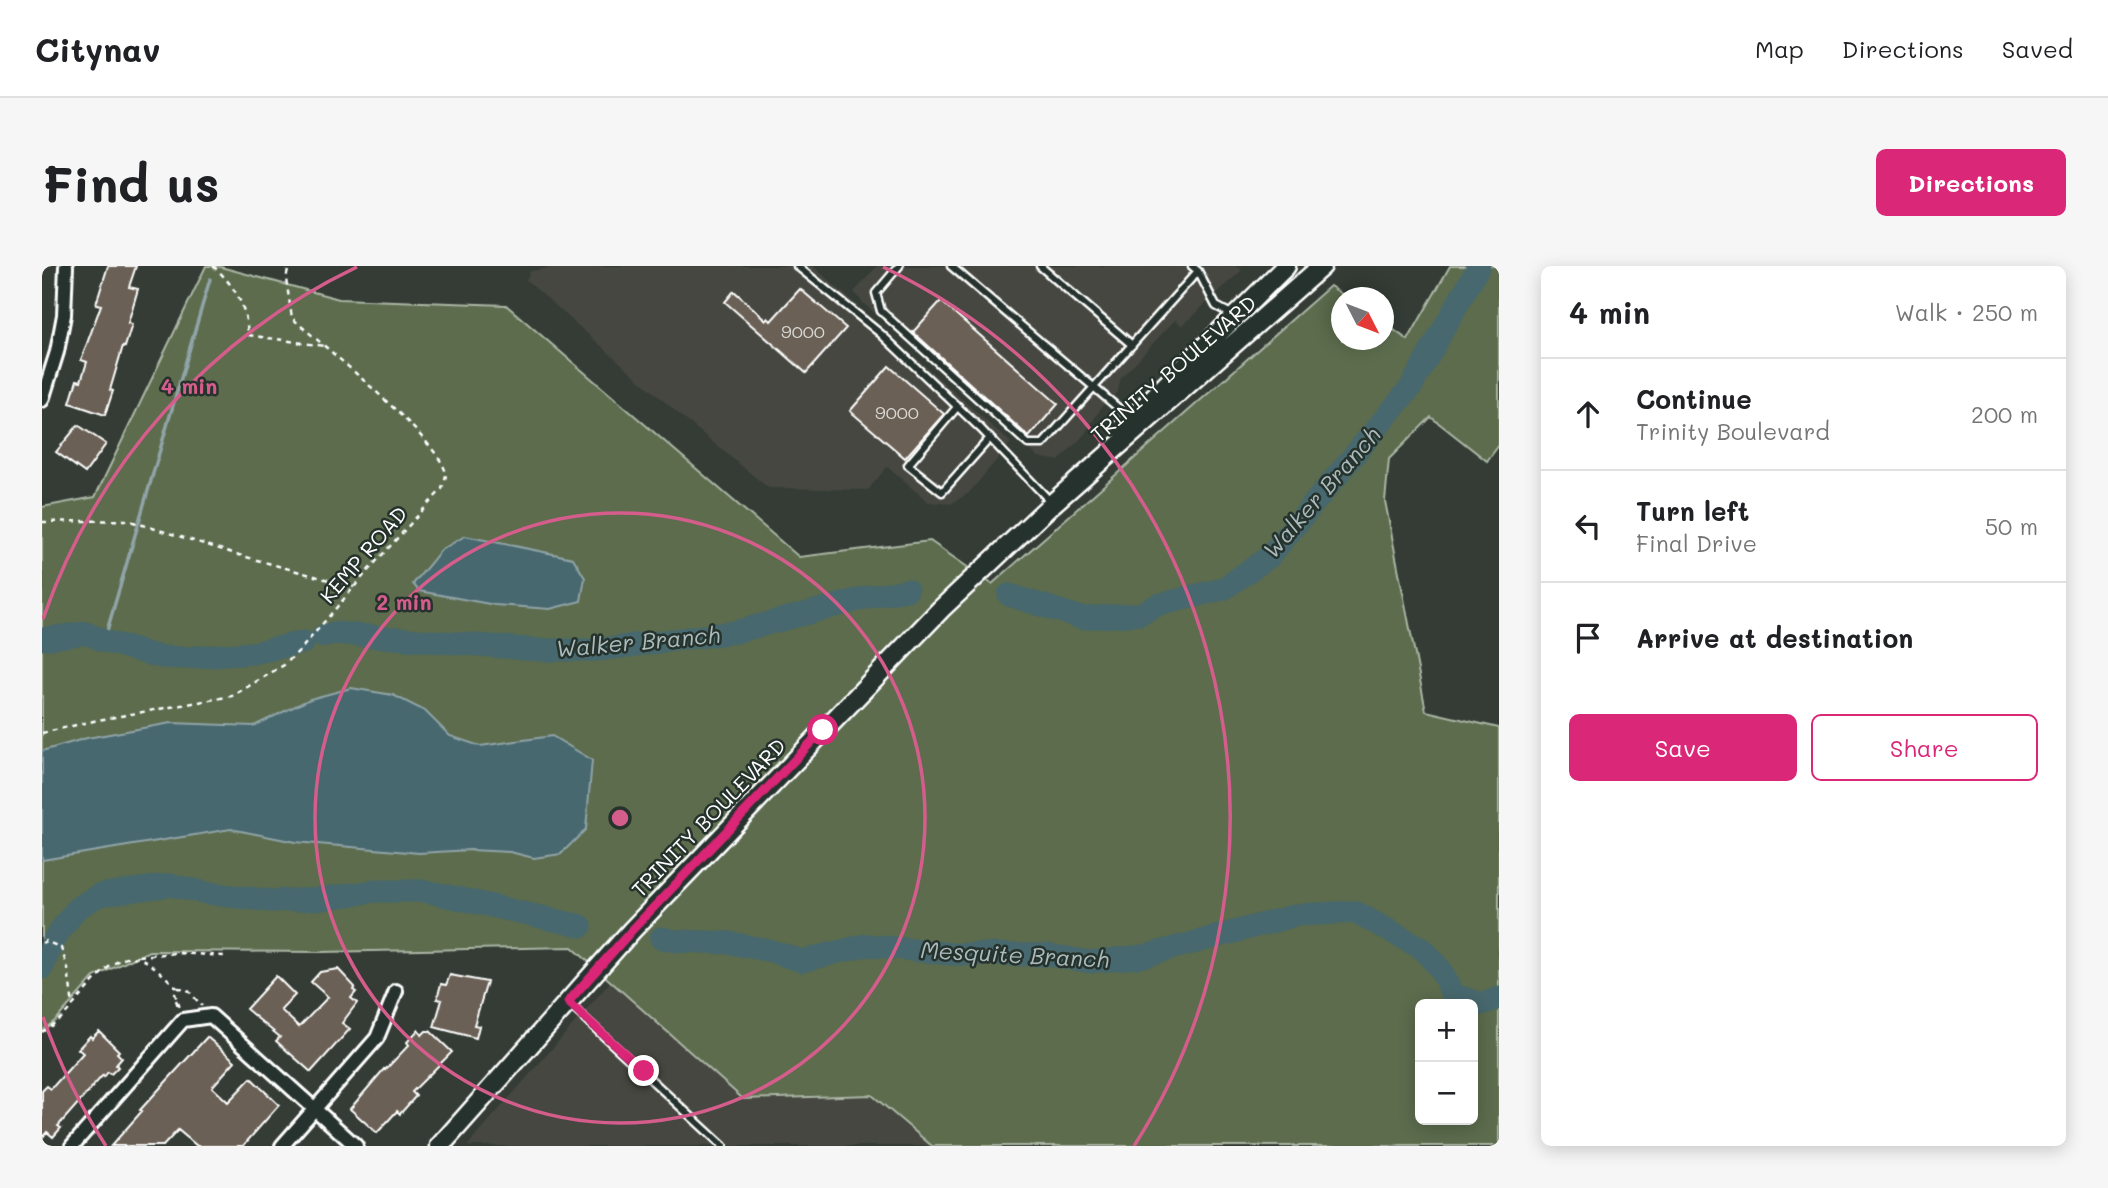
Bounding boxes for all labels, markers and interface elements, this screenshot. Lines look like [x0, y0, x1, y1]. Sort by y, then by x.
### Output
text: Citynav [35, 27, 160, 70]
text: Map [1755, 33, 1804, 64]
text: Directions [1842, 33, 1964, 64]
text: Saved [2002, 33, 2073, 64]
button: Directions [1876, 149, 2066, 216]
text: Find us [42, 151, 220, 214]
north arrow [1331, 287, 1394, 350]
street label: TRINITY BOULEVARD [1085, 289, 1261, 447]
text: 4 min [1569, 292, 1650, 332]
text: Walk · 250 m [1895, 297, 2038, 327]
house number: 9000 [781, 319, 825, 343]
text: 4 min [161, 372, 217, 399]
text: Continue [1636, 382, 1752, 416]
icon: ahead [1569, 395, 1607, 433]
text: 200 m [1971, 399, 2038, 429]
house number: 9000 [875, 400, 919, 424]
text: Trinity Boulevard [1636, 416, 1830, 446]
water label: Walker Branch [1256, 420, 1386, 564]
text: Turn left [1636, 494, 1749, 528]
street label: KEMP ROAD [313, 500, 413, 608]
icon: left [1569, 507, 1607, 545]
text: 50 m [1985, 511, 2038, 541]
text: Final Drive [1636, 528, 1757, 558]
text: 2 min [376, 588, 432, 615]
water label: Walker Branch [554, 619, 722, 663]
icon: arrive [1569, 619, 1607, 657]
text: Arrive at destination [1636, 621, 1913, 655]
route start [807, 714, 838, 745]
button: Save [1569, 714, 1797, 781]
button: Share [1811, 714, 2038, 781]
street label: TRINITY BOULEVARD [625, 732, 791, 902]
centre of rings [608, 806, 632, 830]
water label: Mesquite Branch [920, 934, 1110, 974]
map controls [1415, 999, 1478, 1125]
button: + [1415, 999, 1478, 1062]
route end [628, 1055, 659, 1086]
button: − [1415, 1062, 1478, 1125]

